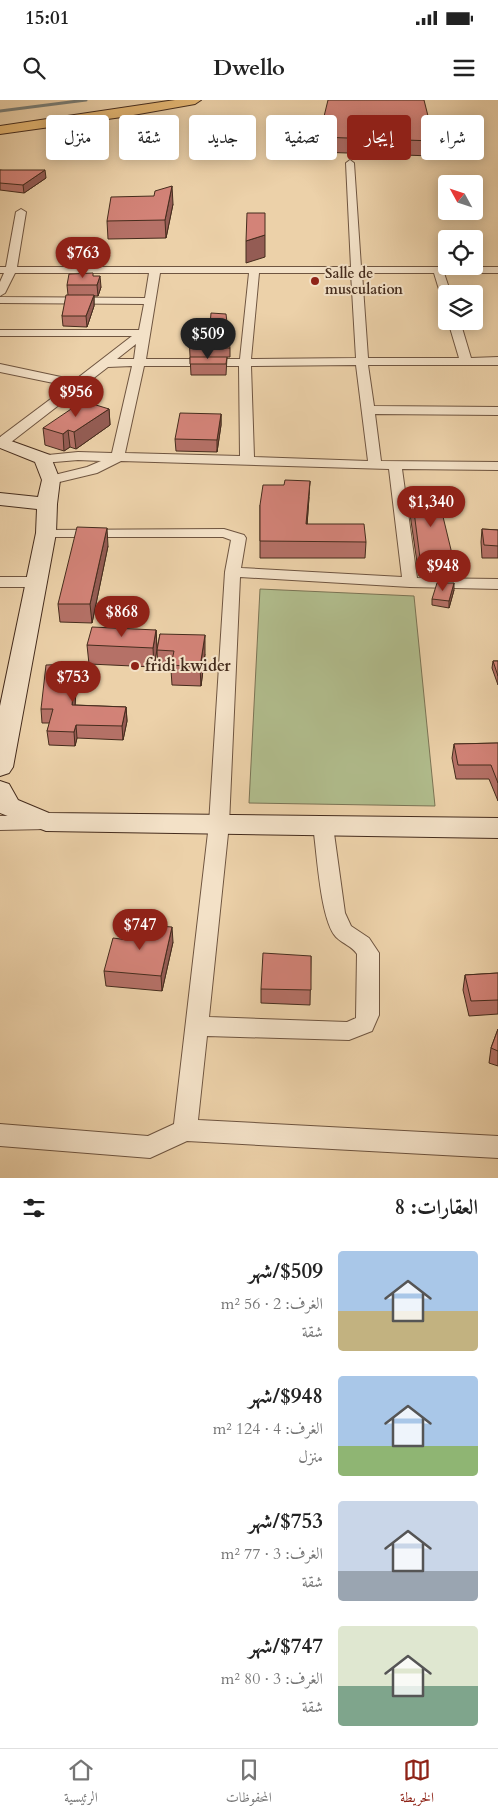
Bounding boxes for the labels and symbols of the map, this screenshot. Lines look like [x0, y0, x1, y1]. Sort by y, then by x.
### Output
north arrow [438, 175, 482, 220]
pin: $763 [53, 236, 113, 279]
place label: Salle de musculation [325, 264, 403, 299]
marker: Salle de musculation [309, 275, 321, 287]
pin: $509 [178, 318, 238, 360]
pin: $956 [46, 376, 106, 418]
pin: $1,340 [390, 486, 472, 528]
pin: $948 [413, 550, 473, 592]
pin: $868 [92, 596, 152, 638]
place label: fridi kwider [145, 655, 231, 677]
pin: $753 [43, 660, 103, 703]
marker: fridi kwider [129, 660, 141, 672]
pin: $747 [110, 908, 170, 951]

